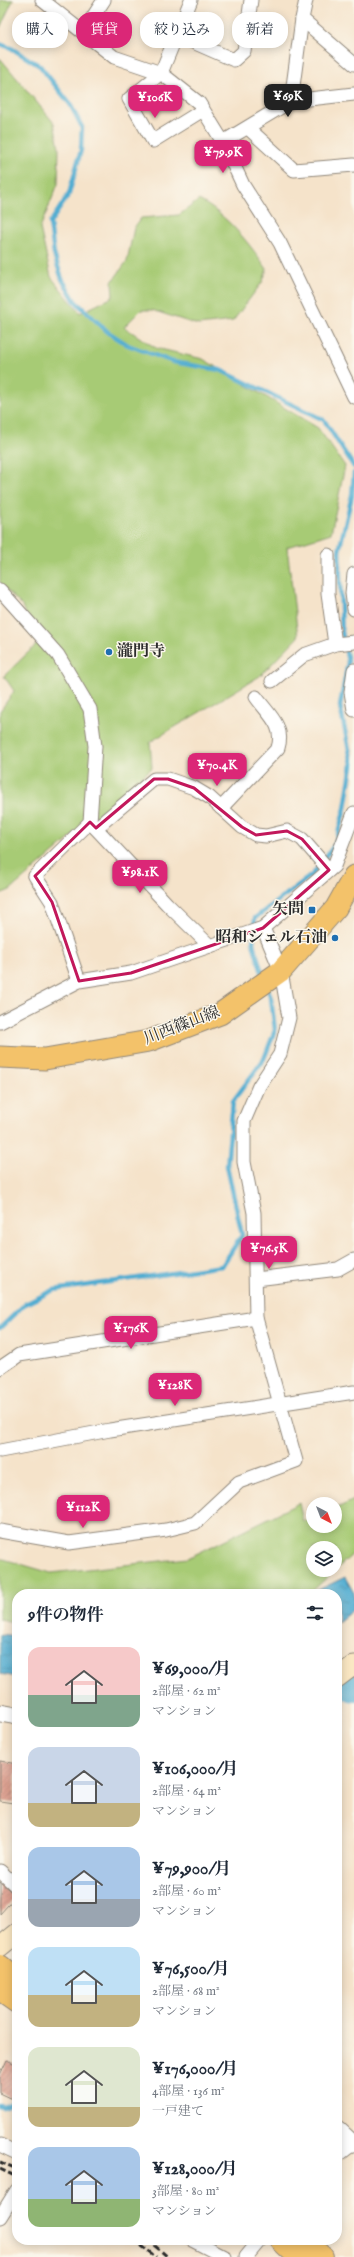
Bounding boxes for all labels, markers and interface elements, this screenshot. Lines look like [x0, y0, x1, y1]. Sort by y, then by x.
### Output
chip: 購入 [12, 12, 68, 48]
chip: 賃貸 [76, 12, 132, 48]
chip: 絞り込み [140, 12, 224, 48]
chip: 新着 [232, 12, 288, 48]
pin: ¥69K [264, 84, 312, 118]
pin: ¥106K [127, 85, 183, 119]
text: ¥69K [273, 88, 303, 105]
text: ¥106K [137, 89, 173, 106]
pin: ¥79.9K [190, 140, 256, 174]
text: ¥79.9K [203, 144, 243, 161]
place label: 瀧門寺 [117, 642, 165, 662]
marker: 瀧門寺 [104, 647, 114, 657]
pin: ¥70.4K [184, 753, 250, 787]
text: ¥70.4K [197, 757, 237, 774]
pin: ¥98.1K [107, 860, 173, 894]
text: ¥98.1K [121, 864, 159, 881]
place label: 矢問 [272, 900, 304, 920]
marker: 矢問 [307, 905, 317, 915]
place label: 昭和シェル石油 [215, 928, 327, 948]
marker: 昭和シェル石油 [330, 933, 340, 943]
street label: 川西篠山線 [141, 1002, 223, 1050]
pin: ¥76.5K [236, 1236, 302, 1270]
text: ¥76.5K [250, 1240, 288, 1257]
pin: ¥176K [103, 1316, 159, 1350]
text: ¥176K [113, 1320, 149, 1337]
pin: ¥128K [147, 1373, 203, 1407]
text: ¥128K [158, 1377, 192, 1394]
pin: ¥112K [55, 1495, 111, 1529]
north arrow [306, 1497, 342, 1533]
map controls [306, 1497, 342, 1577]
text: ¥112K [66, 1499, 100, 1516]
button: layers [306, 1541, 342, 1577]
icon: filters [304, 1602, 326, 1624]
text: 9件の物件 [28, 1605, 103, 1626]
text: ¥69,000/月 [152, 1659, 231, 1680]
icon: home [60, 1663, 108, 1711]
text: 2部屋 · 62 m² [152, 1683, 221, 1700]
text: マンション [152, 1703, 216, 1720]
text: ¥106,000/月 [152, 1759, 239, 1780]
icon: home [60, 1763, 108, 1811]
text: 2部屋 · 64 m² [152, 1783, 221, 1800]
text: マンション [152, 1803, 216, 1820]
text: ¥79,900/月 [152, 1859, 231, 1880]
icon: home [60, 1863, 108, 1911]
text: 2部屋 · 60 m² [152, 1883, 221, 1900]
text: マンション [152, 1903, 216, 1920]
text: ¥76,500/月 [152, 1959, 230, 1980]
icon: home [60, 1963, 108, 2011]
text: 2部屋 · 68 m² [152, 1983, 220, 2000]
text: マンション [152, 2003, 216, 2020]
text: ¥176,000/月 [152, 2059, 238, 2080]
icon: home [60, 2063, 108, 2111]
text: 4部屋 · 136 m² [152, 2083, 225, 2100]
text: 一戸建て [152, 2103, 204, 2120]
text: ¥128,000/月 [152, 2159, 238, 2180]
icon: home [60, 2163, 108, 2211]
text: 3部屋 · 80 m² [152, 2183, 219, 2200]
text: マンション [152, 2203, 216, 2220]

